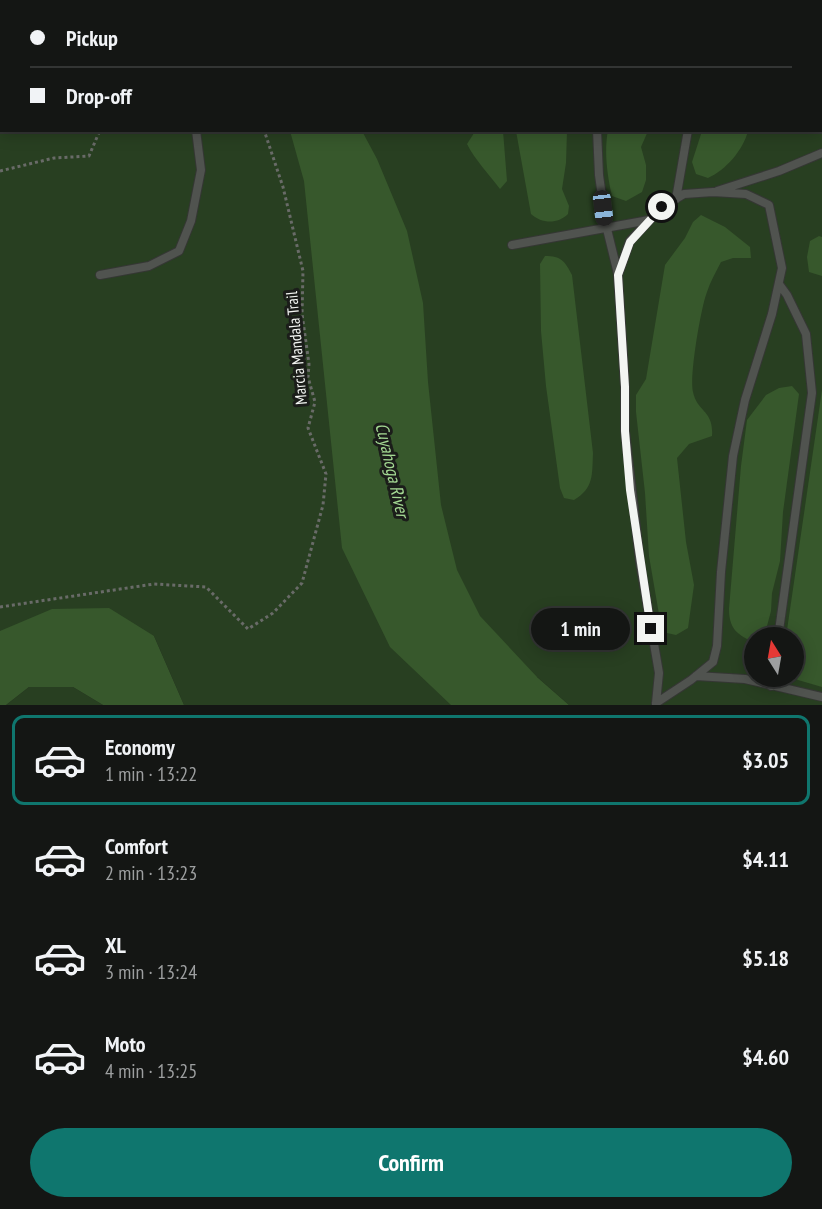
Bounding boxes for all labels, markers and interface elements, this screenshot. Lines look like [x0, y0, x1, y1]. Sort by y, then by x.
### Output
text: Pickup [66, 24, 118, 52]
text: Drop-off [66, 82, 132, 110]
car [592, 189, 614, 227]
route start [648, 193, 675, 220]
street label: Marcia Mandala Trail [281, 290, 311, 406]
water label: Cuyahoga River [370, 420, 415, 522]
callout: 1 min [531, 608, 630, 650]
route end [637, 615, 664, 642]
text: 1 min [560, 616, 601, 642]
north arrow [744, 627, 804, 687]
map controls [744, 627, 804, 687]
icon: car [33, 733, 87, 787]
text: Economy [105, 733, 175, 761]
text: $3.05 [742, 746, 789, 774]
text: 1 min · 13:22 [105, 761, 197, 787]
icon: car [33, 832, 87, 886]
text: Comfort [105, 832, 168, 860]
text: $4.11 [742, 845, 789, 873]
text: 2 min · 13:23 [105, 860, 197, 886]
icon: car [33, 931, 87, 985]
text: XL [105, 931, 126, 959]
text: $5.18 [742, 944, 789, 972]
text: 3 min · 13:24 [105, 959, 197, 985]
icon: car [33, 1030, 87, 1084]
text: Moto [105, 1030, 146, 1058]
text: $4.60 [742, 1043, 789, 1071]
text: 4 min · 13:25 [105, 1058, 197, 1084]
button: Confirm [30, 1128, 792, 1197]

